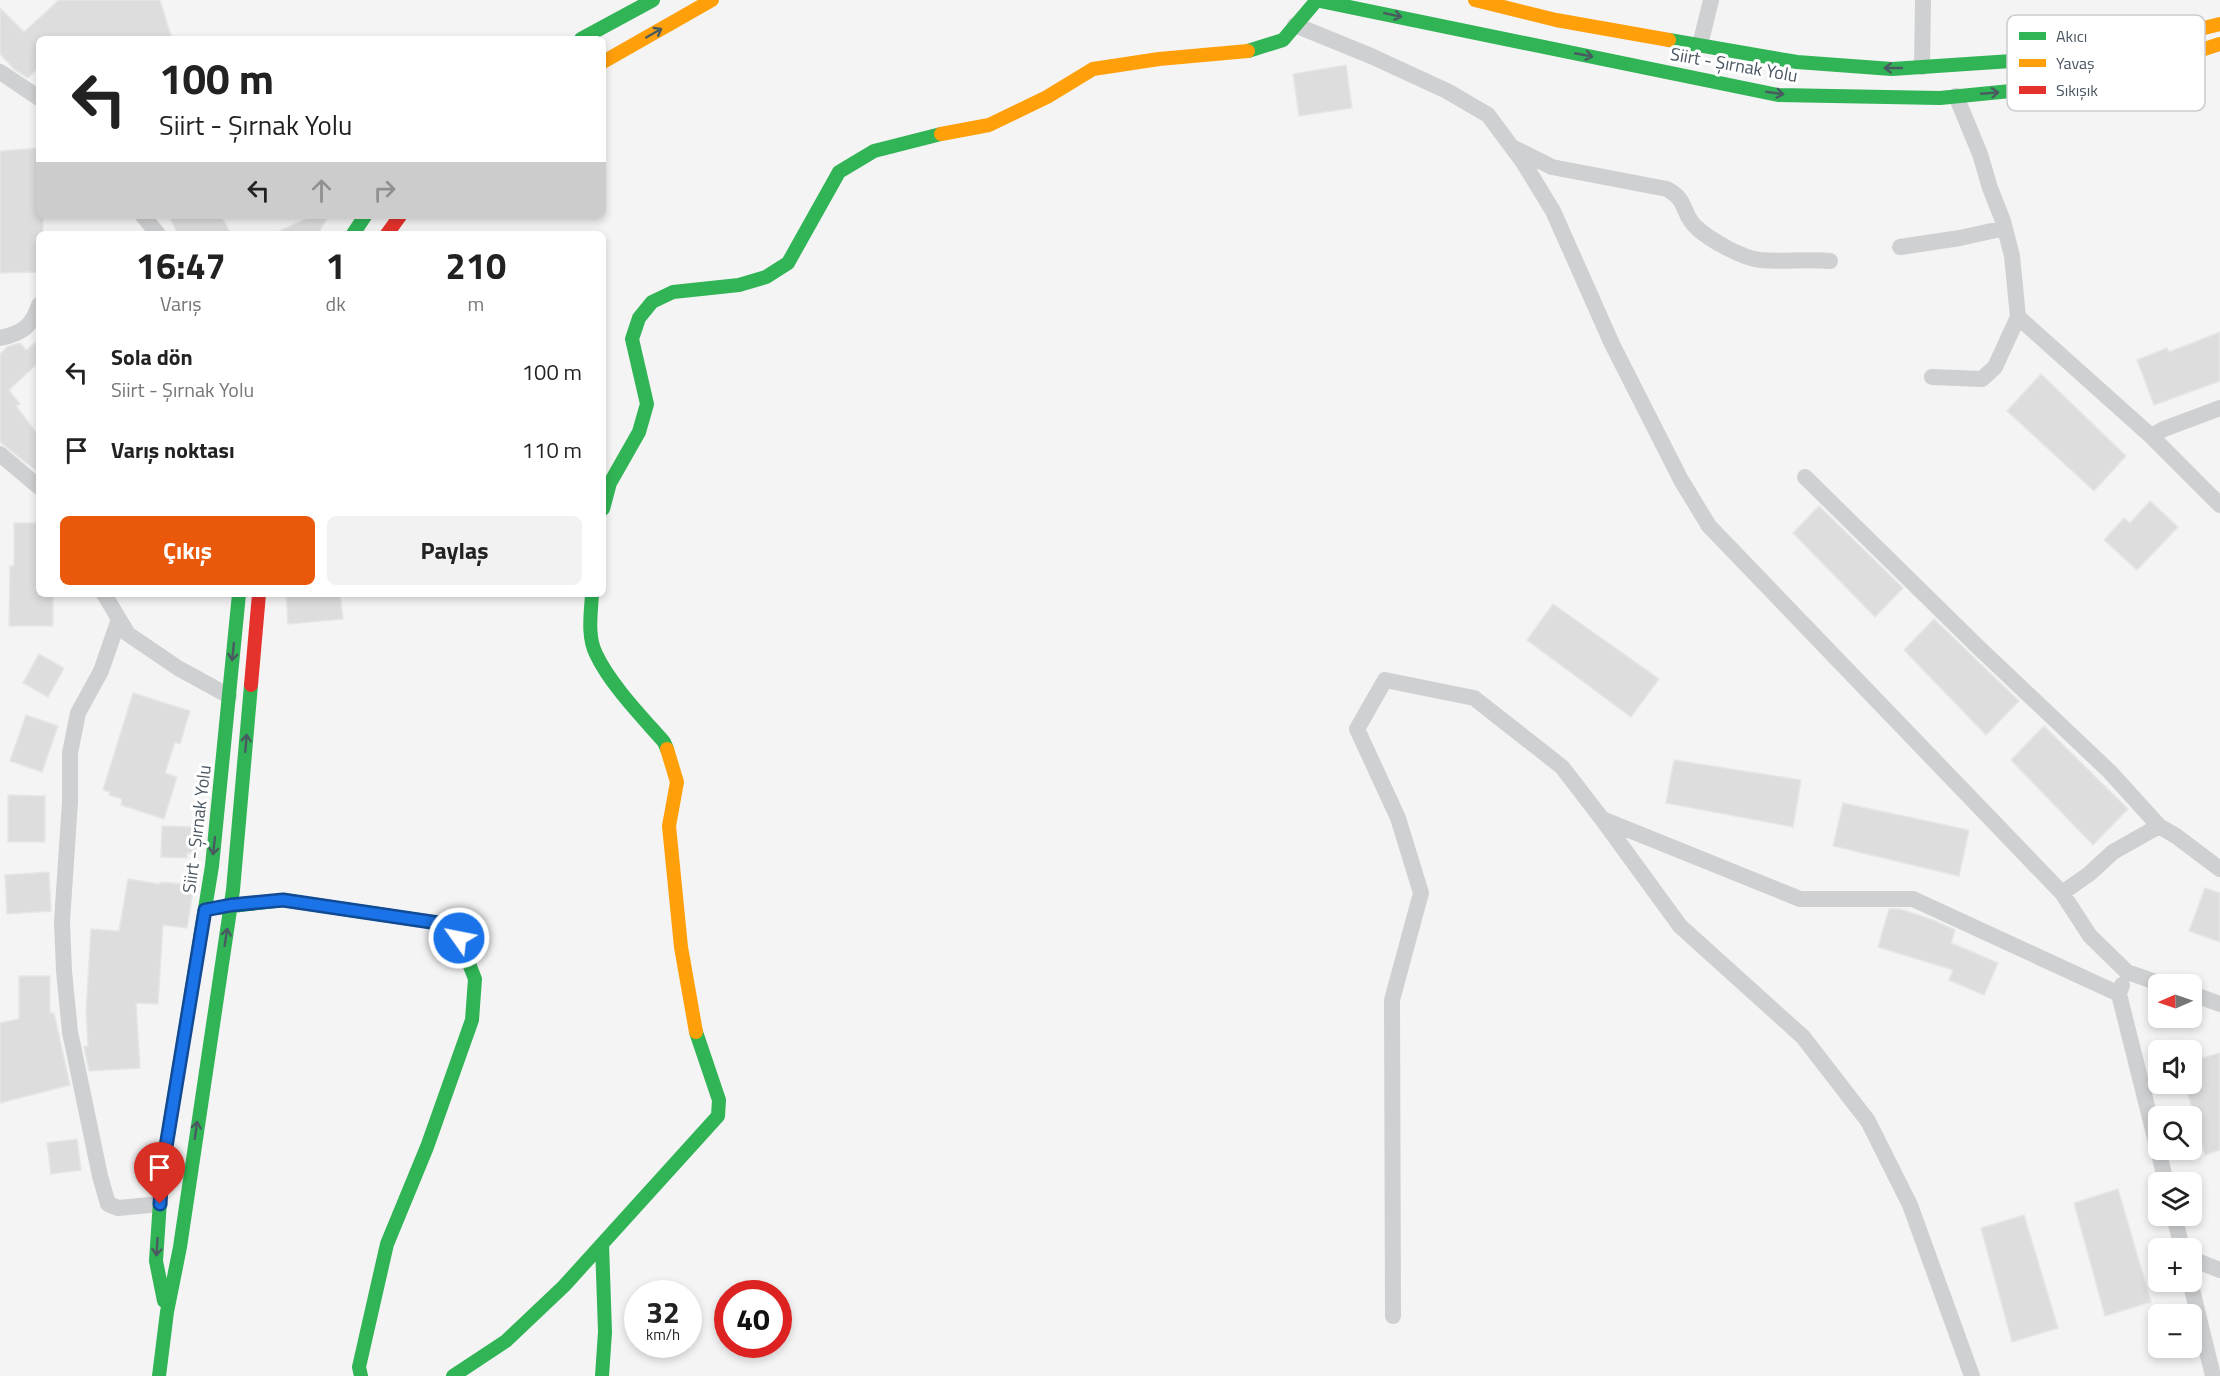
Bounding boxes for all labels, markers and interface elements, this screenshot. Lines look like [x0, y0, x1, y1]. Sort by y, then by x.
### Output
one-way arrow [1382, 10, 1402, 21]
legend [2007, 15, 2205, 111]
text: Akıcı [2056, 24, 2087, 48]
one-way arrow [645, 27, 662, 39]
street label: Siirt - Şırnak Yolu [1668, 40, 1800, 89]
text: 100 m [159, 46, 274, 110]
one-way arrow [1574, 49, 1593, 61]
text: Yavaş [2056, 51, 2095, 75]
icon: left [60, 60, 138, 138]
one-way arrow [1883, 62, 1903, 74]
text: Sıkışık [2056, 78, 2098, 102]
one-way arrow [1980, 87, 2000, 98]
one-way arrow [1765, 88, 1784, 99]
text: Siirt - Şırnak Yolu [159, 104, 352, 145]
icon: left [242, 174, 275, 207]
icon: ahead [305, 174, 338, 207]
icon: right [368, 174, 401, 207]
text: 16:47 [136, 238, 226, 293]
text: 1 [326, 238, 346, 293]
text: 210 [446, 238, 506, 293]
text: Varış [160, 288, 202, 319]
text: dk [326, 288, 346, 319]
text: m [467, 288, 484, 319]
text: Sola dön [111, 340, 193, 374]
text: 100 m [522, 355, 582, 389]
icon: left [60, 356, 93, 389]
text: Siirt - Şırnak Yolu [111, 374, 254, 405]
text: Varış noktası [111, 433, 235, 467]
text: 110 m [522, 433, 582, 467]
icon: arrive [60, 434, 93, 467]
button: Çıkış [60, 516, 315, 585]
button: Paylaş [327, 516, 582, 585]
one-way arrow [227, 642, 238, 662]
one-way arrow [240, 734, 251, 754]
street label: Siirt - Şırnak Yolu [175, 763, 218, 895]
one-way arrow [208, 836, 219, 856]
position arrow [427, 906, 491, 970]
one-way arrow [220, 928, 231, 947]
north arrow [2148, 974, 2202, 1028]
map controls [2148, 974, 2202, 1358]
button: sound [2148, 1040, 2202, 1094]
button: search [2148, 1106, 2202, 1160]
one-way arrow [191, 1120, 202, 1140]
pin [134, 1142, 185, 1204]
icon: arrive [143, 1151, 176, 1184]
button: layers [2148, 1172, 2202, 1226]
one-way arrow [151, 1236, 162, 1256]
button: + [2148, 1238, 2202, 1292]
speed limit sign: 40 [714, 1280, 792, 1358]
text: 32 [646, 1289, 680, 1335]
button: − [2148, 1304, 2202, 1358]
text: km/h [646, 1323, 680, 1346]

